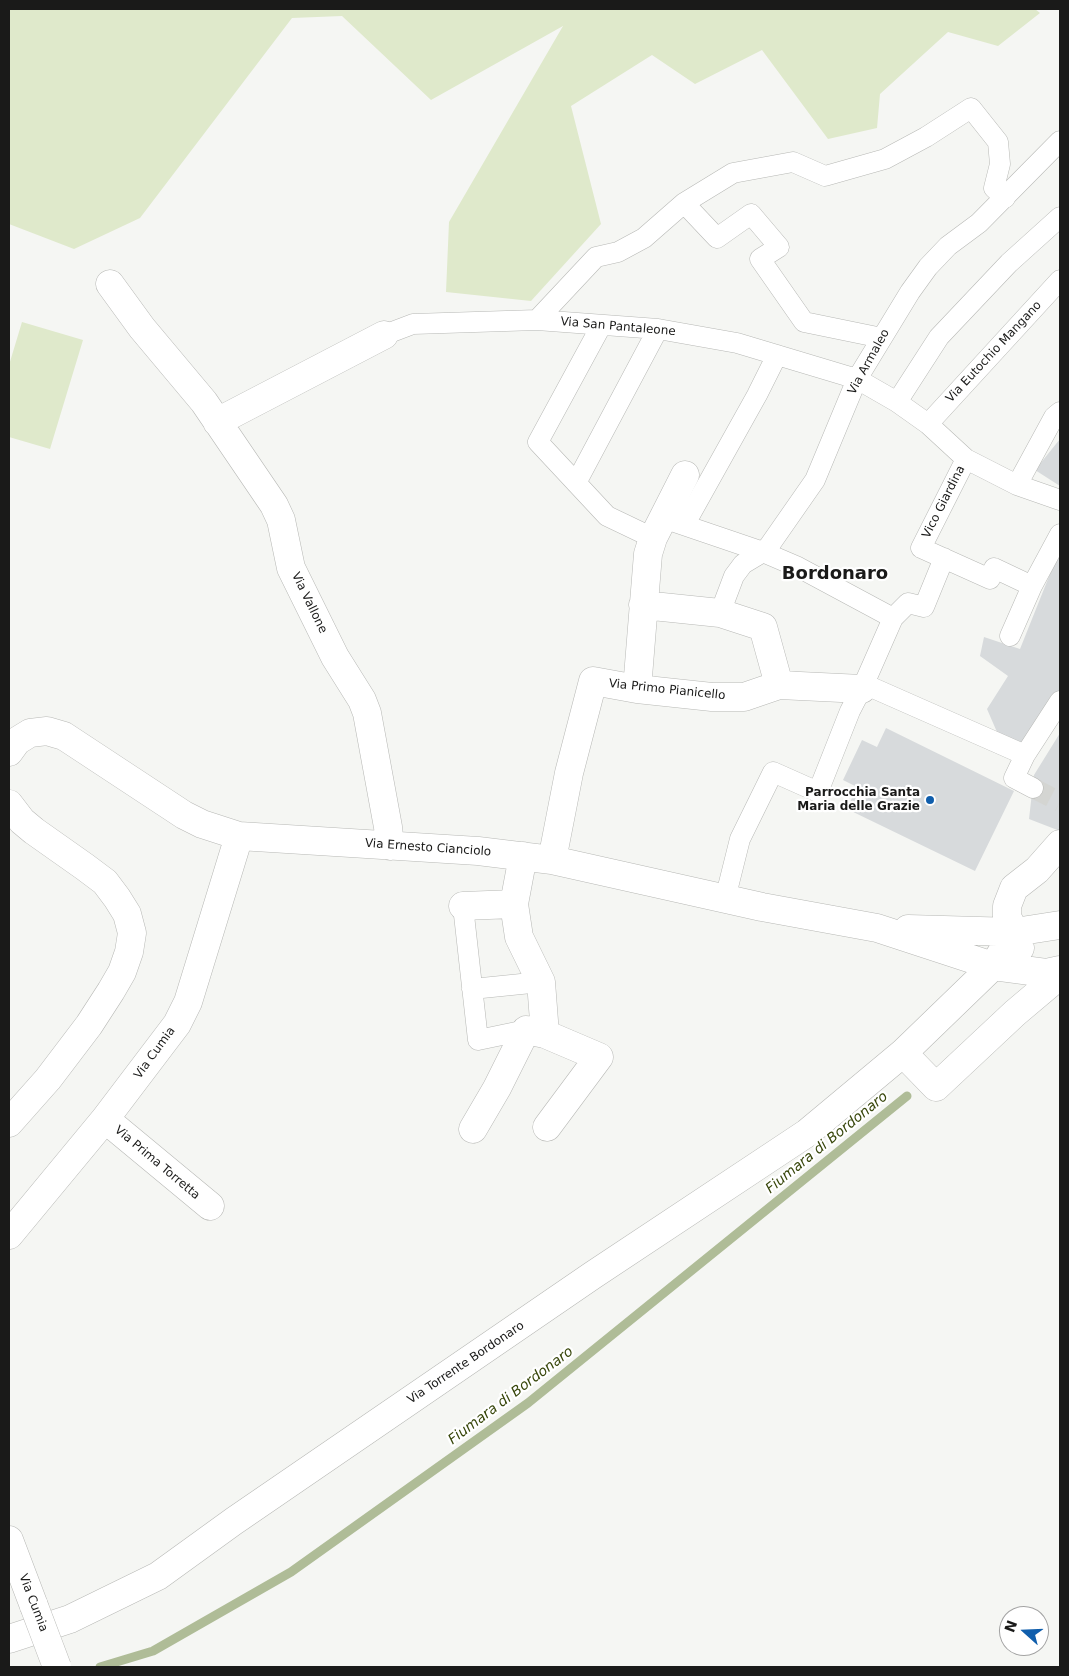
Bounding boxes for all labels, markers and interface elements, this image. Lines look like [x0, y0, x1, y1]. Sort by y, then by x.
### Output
street label: Via Eutochio Mangano [943, 298, 1045, 406]
street label: Via San Pantaleone [560, 315, 676, 339]
street label: Via Armaleo [845, 327, 893, 397]
street label: Vico Giardina [920, 463, 968, 541]
district label: Bordonaro [782, 563, 888, 585]
street label: Via Vallone [288, 570, 330, 636]
street label: Via Primo Pianicello [608, 677, 726, 703]
place label: Parrocchia Santa Maria delle Grazie [797, 786, 920, 814]
marker: Parrocchia Santa Maria delle Grazie [924, 794, 936, 806]
street label: Via Ernesto Cianciolo [364, 836, 492, 860]
street label: Via Cumia [131, 1024, 179, 1082]
water label: Fiumara di Bordonaro [763, 1089, 891, 1197]
street label: Via Prima Torretta [111, 1123, 203, 1203]
street label: Via Torrente Bordonaro [405, 1319, 527, 1407]
water label: Fiumara di Bordonaro [445, 1343, 577, 1449]
street label: Via Cumia [15, 1572, 51, 1634]
north arrow [999, 1606, 1049, 1656]
text: N [1001, 1618, 1020, 1634]

